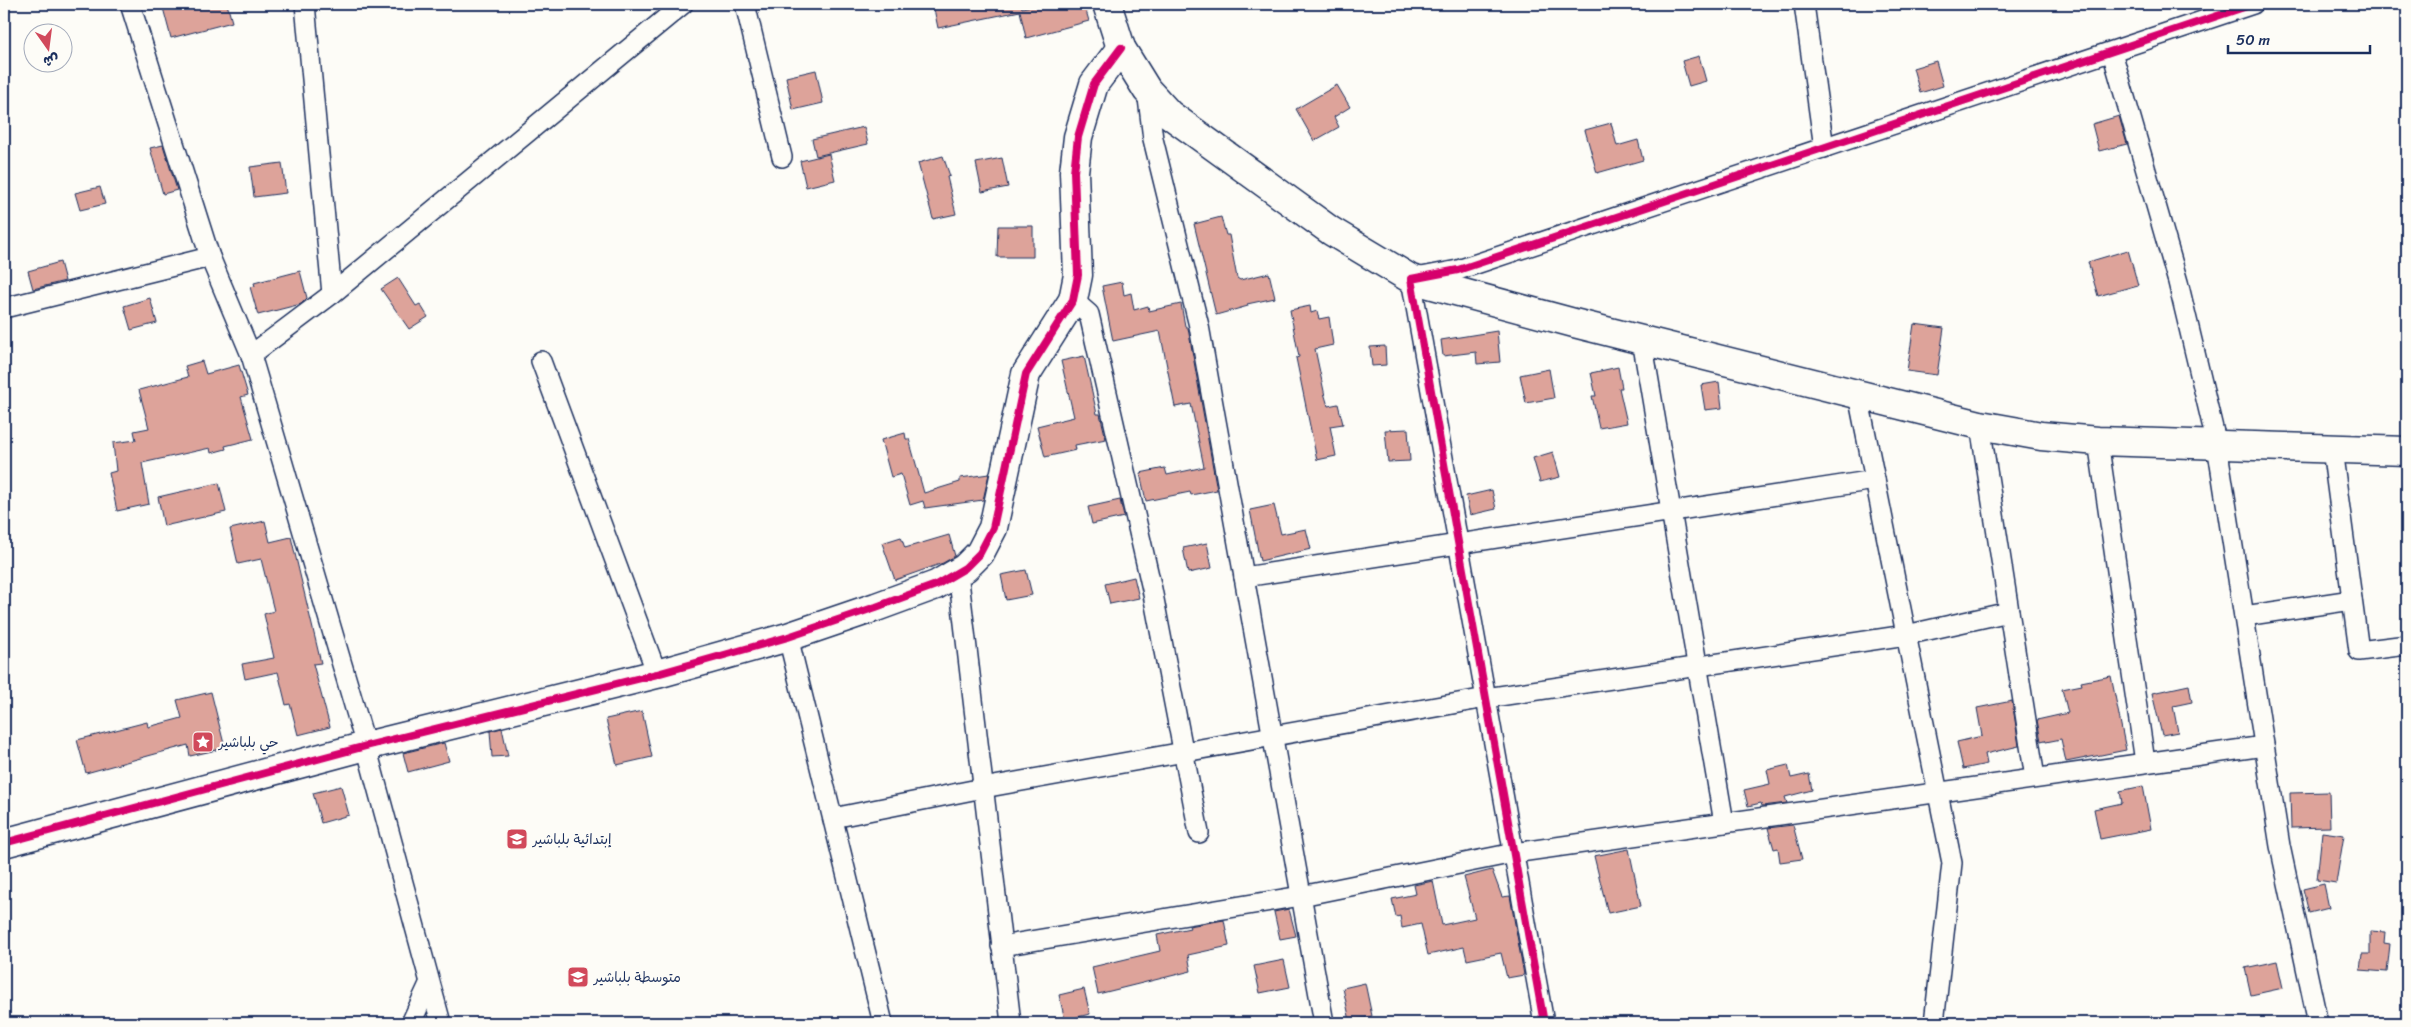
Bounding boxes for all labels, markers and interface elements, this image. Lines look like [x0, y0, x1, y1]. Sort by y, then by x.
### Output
north arrow [22, 22, 72, 72]
scale bar [2228, 22, 2371, 54]
text: 50 m [2236, 27, 2271, 53]
text: ش [41, 46, 62, 74]
place icon: حي بلباشير [191, 730, 215, 754]
place label: حي بلباشير [218, 730, 279, 755]
school or university icon: إبتدائية بلباشير [505, 827, 529, 851]
place label: إبتدائية بلباشير [532, 827, 612, 852]
school or university icon: متوسطة بلباشير [566, 965, 590, 989]
place label: متوسطة بلباشير [593, 965, 681, 990]

